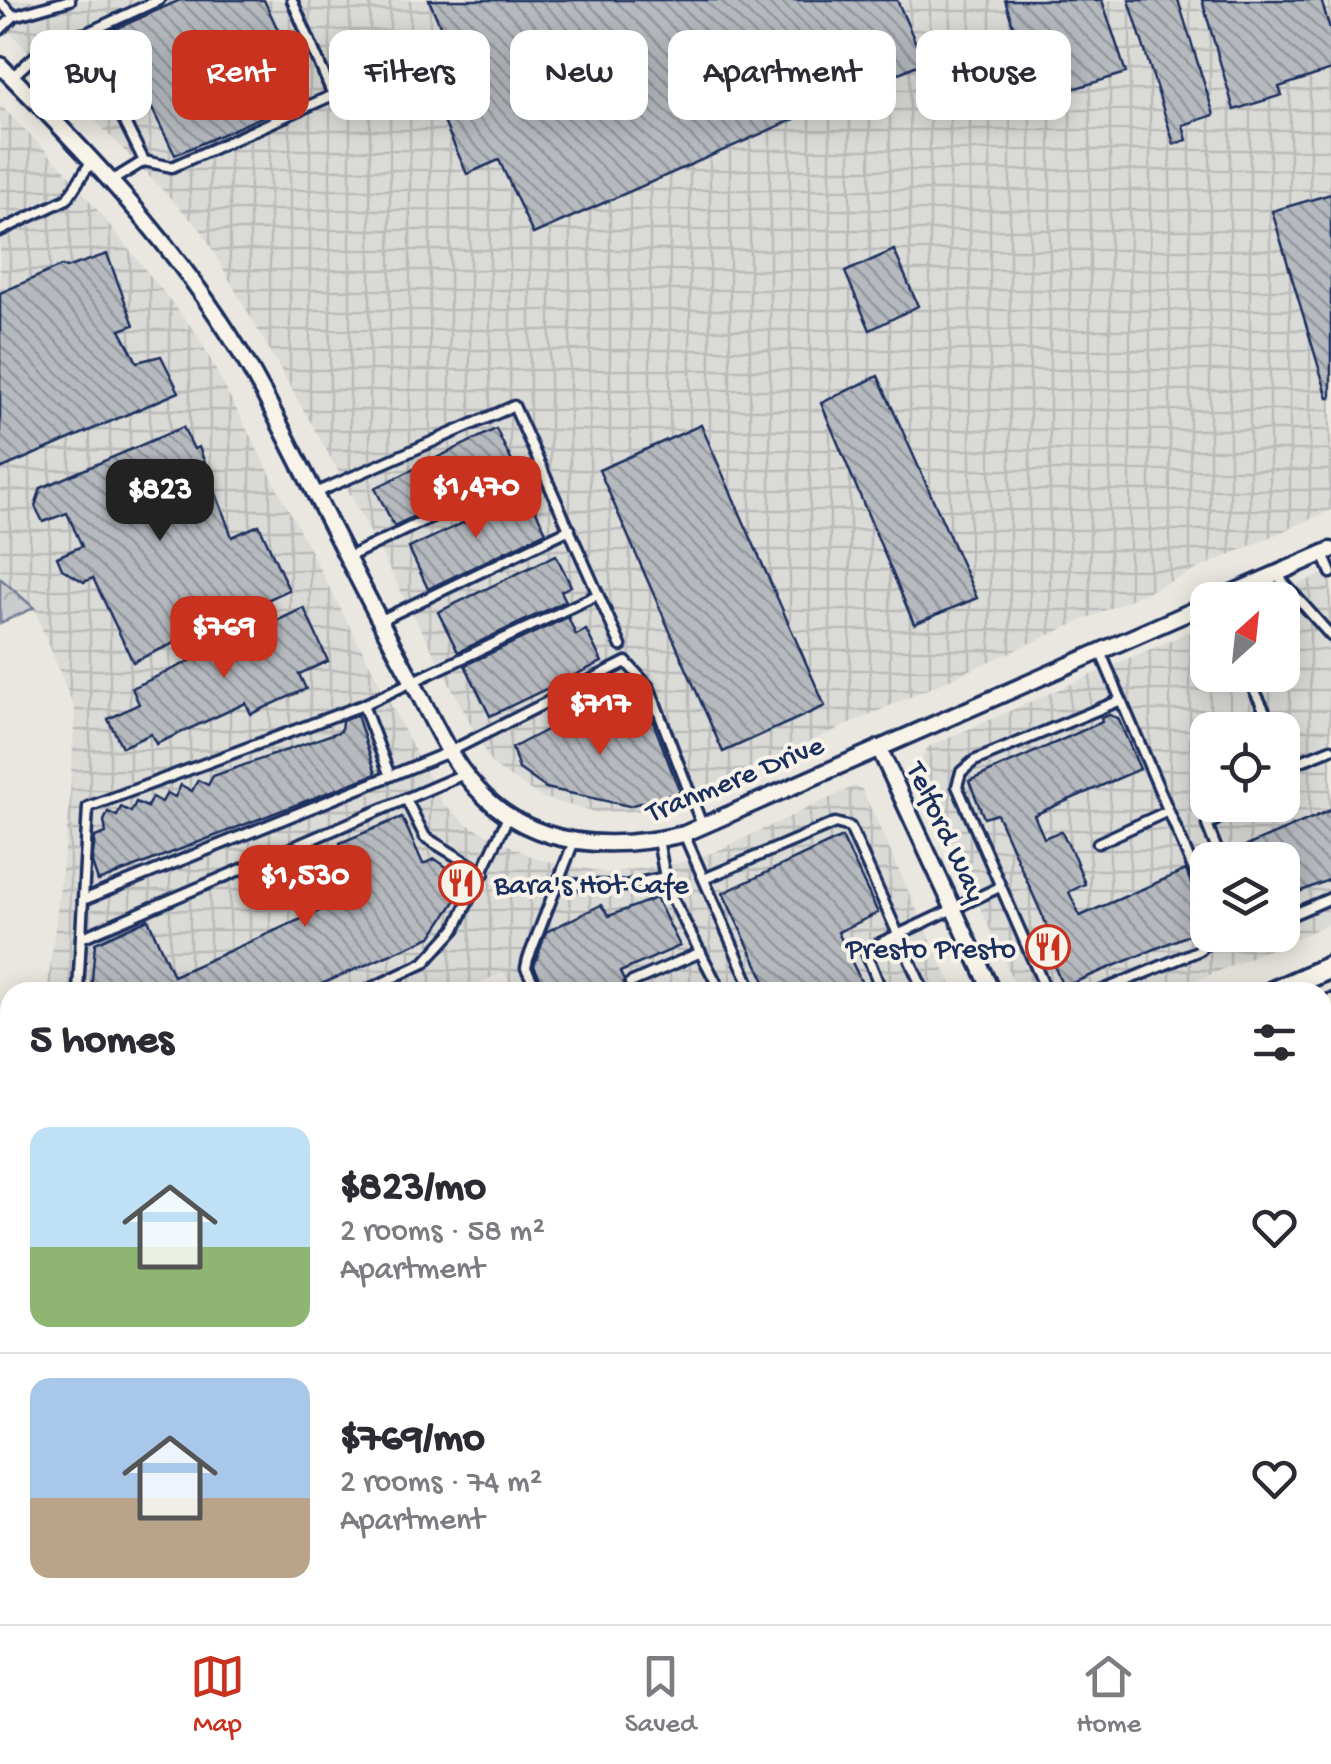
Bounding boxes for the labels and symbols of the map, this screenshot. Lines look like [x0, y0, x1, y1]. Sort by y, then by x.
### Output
pin: $1,470 [395, 456, 557, 541]
pin: $823 [101, 459, 219, 544]
north arrow [1190, 582, 1300, 692]
pin: $769 [165, 596, 283, 681]
pin: $717 [541, 673, 659, 758]
street label: Tranmere Drive [640, 729, 830, 833]
street label: Telford Way [895, 755, 992, 909]
pin: $1,530 [224, 845, 386, 930]
restaurant icon: Bara's Hot Cafe [438, 860, 484, 906]
place label: Bara's Hot Cafe [493, 870, 689, 905]
restaurant icon: Presto Presto [1025, 924, 1071, 970]
place label: Presto Presto [845, 934, 1016, 969]

